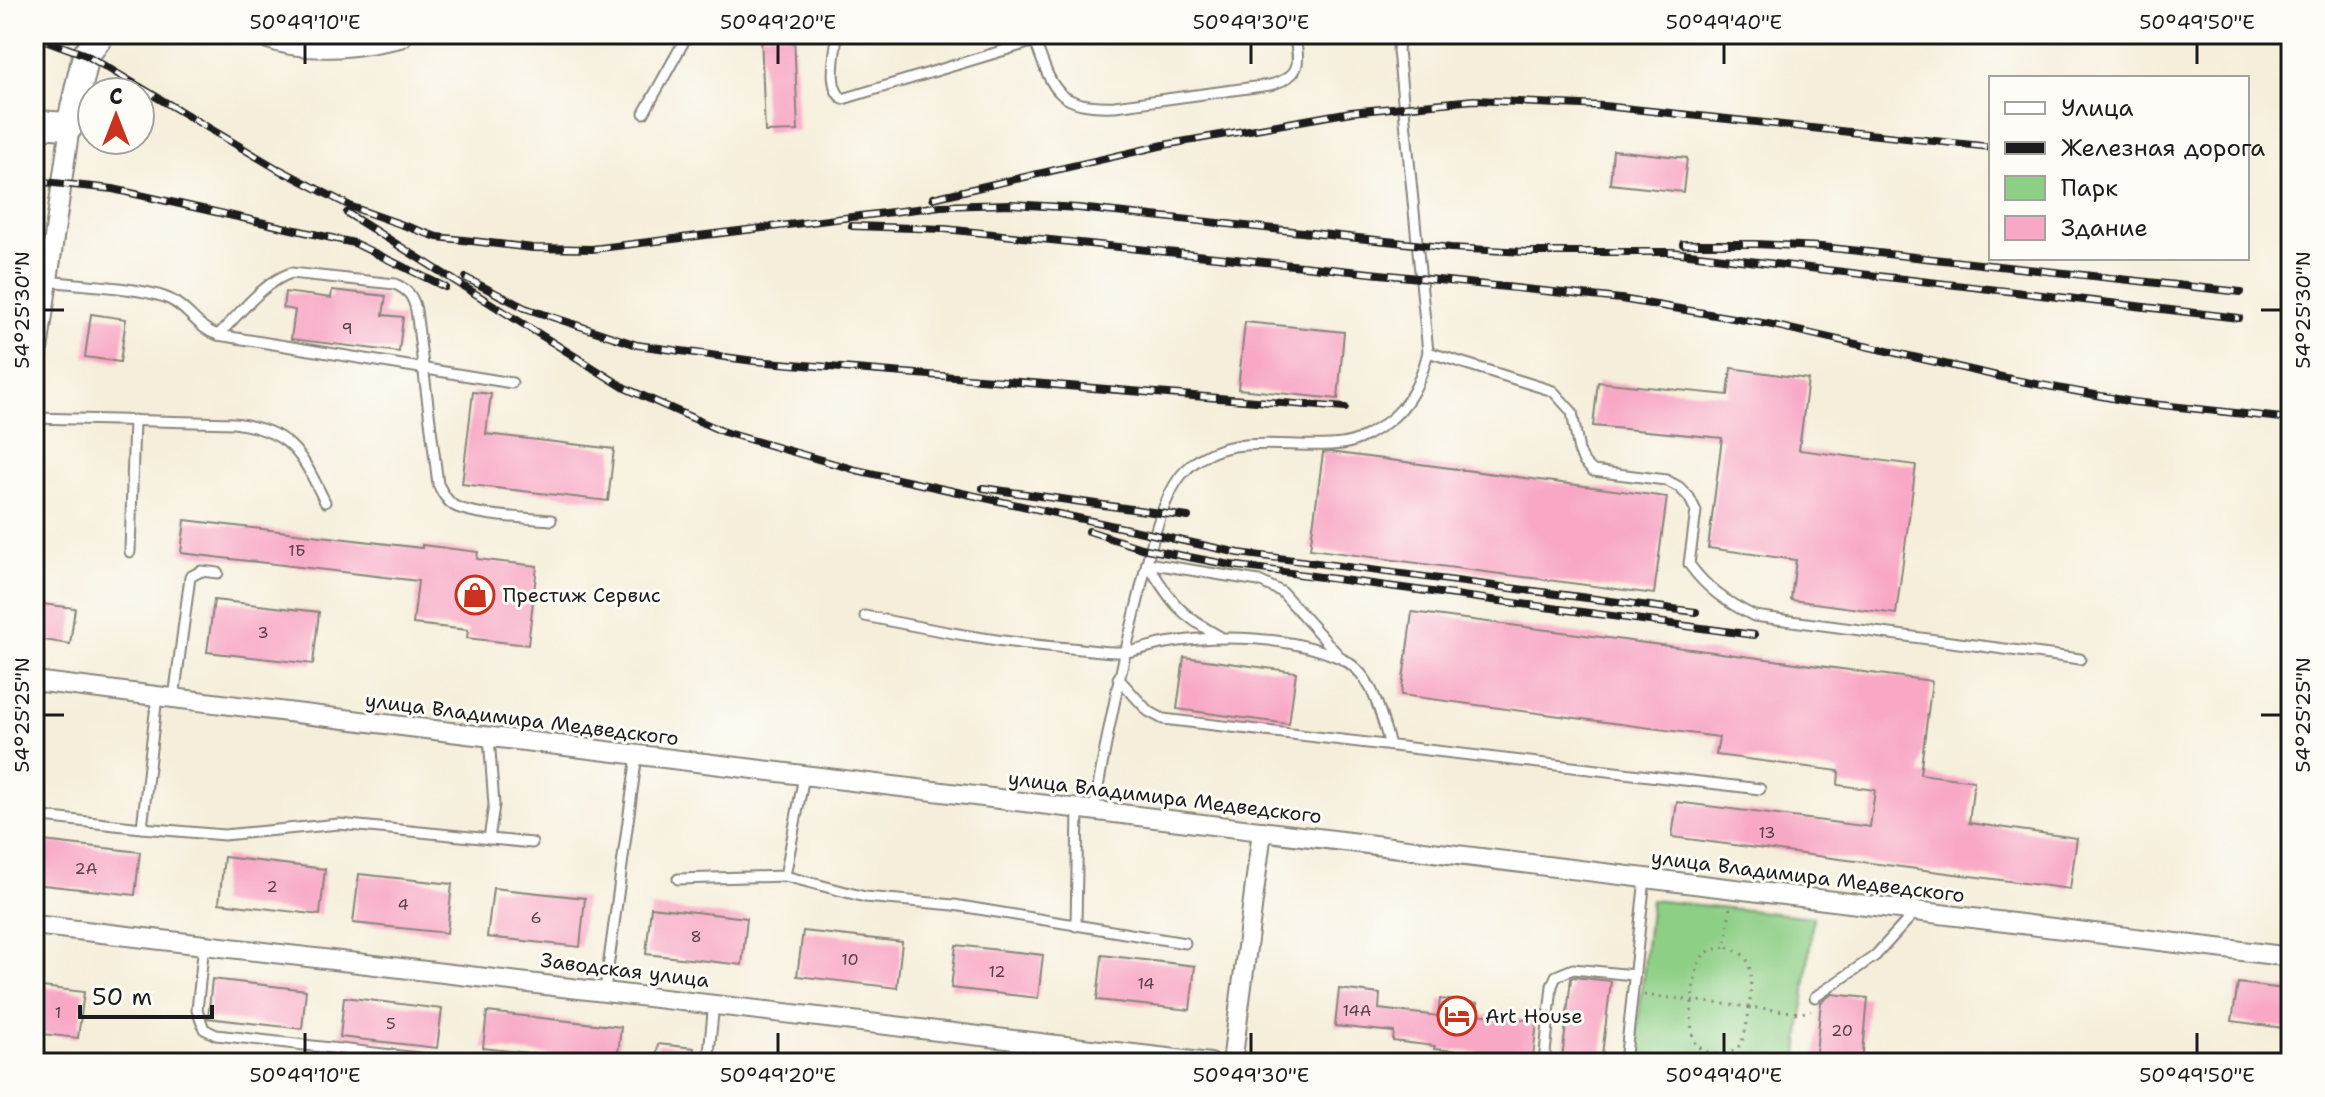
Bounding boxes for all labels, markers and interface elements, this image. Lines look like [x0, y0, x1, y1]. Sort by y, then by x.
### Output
text: 50°49'10"E [249, 9, 361, 35]
text: 50°49'20"E [720, 9, 836, 35]
text: 50°49'30"E [1193, 9, 1309, 35]
text: 50°49'40"E [1666, 9, 1782, 35]
text: 50°49'50"E [2139, 9, 2255, 35]
north arrow [76, 76, 156, 156]
legend [1989, 76, 2249, 260]
text: С [109, 82, 123, 111]
text: Улица [2061, 92, 2134, 124]
text: Железная дорога [2061, 132, 2265, 164]
text: Парк [2061, 172, 2118, 204]
text: Здание [2061, 212, 2148, 244]
text: 54°25'30"N [9, 251, 35, 369]
text: 54°25'30"N [2290, 251, 2316, 369]
house number: 9 [341, 318, 353, 339]
house number: 1Б [288, 540, 306, 561]
shop icon: Престиж Сервис [454, 574, 496, 616]
place label: Престиж Сервис [503, 582, 661, 608]
house number: 3 [257, 622, 269, 643]
text: 54°25'25"N [9, 657, 35, 773]
text: 54°25'25"N [2290, 657, 2316, 773]
street label: улица Владимира Медведского [364, 687, 680, 751]
street label: улица Владимира Медведского [1007, 765, 1323, 829]
house number: 13 [1758, 822, 1776, 843]
street label: улица Владимира Медведского [1650, 844, 1966, 908]
house number: 2А [75, 858, 97, 879]
house number: 2 [266, 876, 278, 897]
house number: 4 [397, 894, 409, 915]
house number: 6 [530, 907, 542, 928]
house number: 8 [690, 926, 702, 947]
street label: Заводская улица [539, 947, 711, 993]
house number: 10 [841, 949, 859, 970]
house number: 12 [988, 961, 1006, 982]
scale bar [80, 969, 212, 1019]
house number: 14 [1137, 973, 1155, 994]
text: 50 m [92, 981, 152, 1013]
hotel icon: Art House [1436, 995, 1478, 1037]
house number: 14А [1343, 1000, 1371, 1021]
house number: 1 [55, 1002, 61, 1023]
place label: Art House [1485, 1003, 1582, 1029]
house number: 5 [386, 1013, 396, 1034]
house number: 20 [1831, 1020, 1853, 1041]
text: 50°49'10"E [249, 1062, 361, 1088]
text: 50°49'20"E [720, 1062, 836, 1088]
text: 50°49'30"E [1193, 1062, 1309, 1088]
text: 50°49'40"E [1666, 1062, 1782, 1088]
text: 50°49'50"E [2139, 1062, 2255, 1088]

